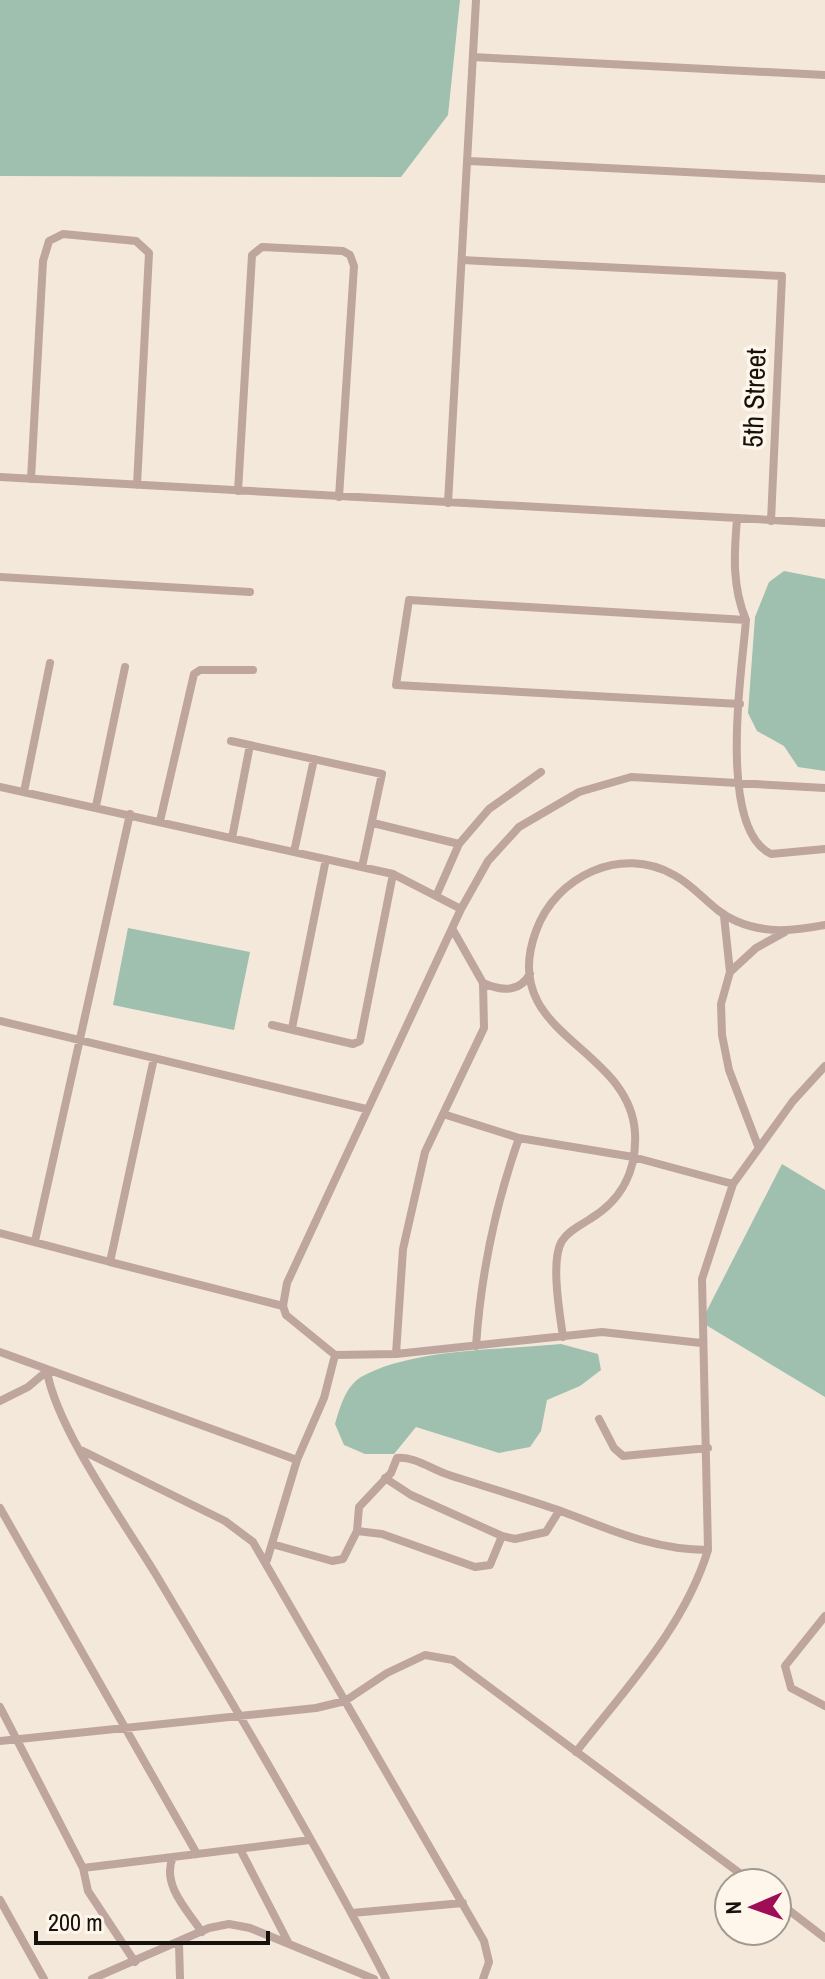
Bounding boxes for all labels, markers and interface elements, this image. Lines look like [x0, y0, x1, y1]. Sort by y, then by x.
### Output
street label: 5th Street [733, 348, 775, 448]
north arrow [713, 1867, 793, 1947]
scale bar [36, 1895, 268, 1945]
text: N [718, 1901, 748, 1915]
text: 200 m [48, 1906, 103, 1938]

